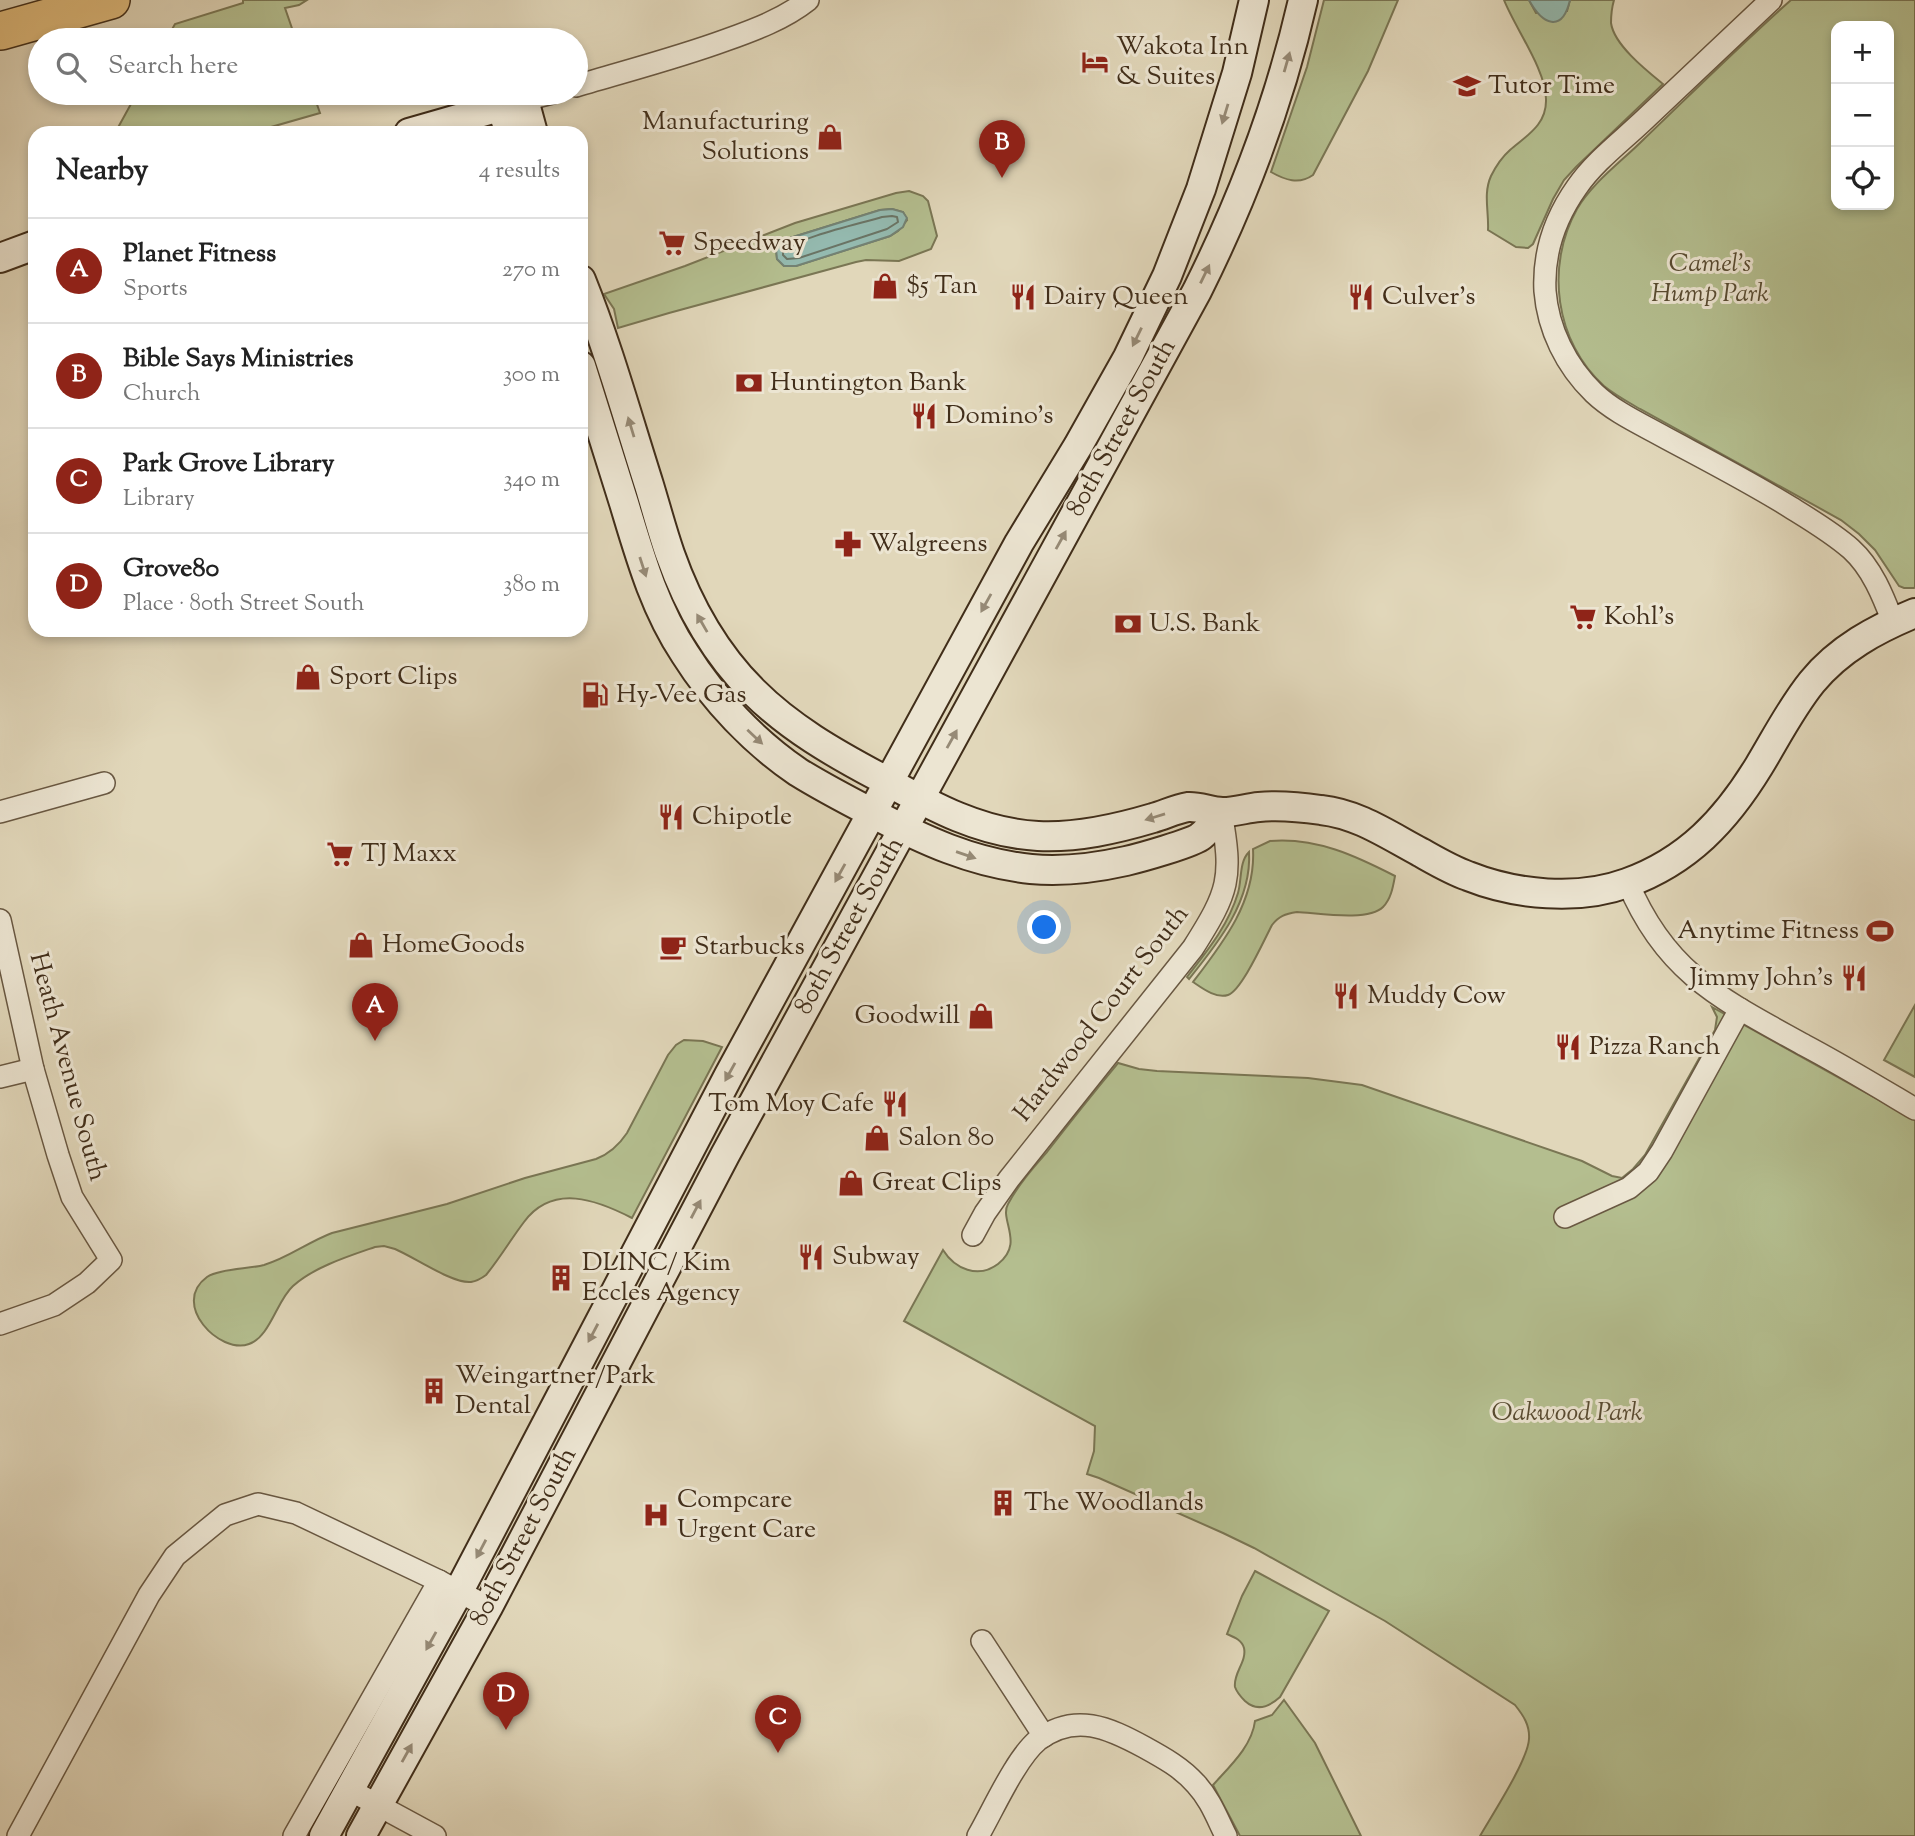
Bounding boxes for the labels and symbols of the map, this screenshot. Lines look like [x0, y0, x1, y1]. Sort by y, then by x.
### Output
place label: Wakota Inn & Suites [1116, 29, 1249, 96]
hotel icon: Wakota Inn & Suites [1080, 47, 1110, 77]
one-way arrow [1282, 51, 1292, 72]
place label: Tutor Time [1488, 68, 1615, 105]
school or university icon: Tutor Time [1452, 71, 1482, 101]
one-way arrow [1220, 103, 1230, 124]
place label: Manufacturing Solutions [642, 104, 809, 171]
pin: B [979, 120, 1025, 178]
shop icon: Manufacturing Solutions [815, 122, 845, 152]
place label: Speedway [693, 225, 806, 262]
supermarket icon: Speedway [657, 228, 687, 258]
park label: Camel's Hump Park [1651, 246, 1769, 313]
one-way arrow [1199, 264, 1211, 284]
place label: $5 Tan [906, 268, 978, 305]
shop icon: $5 Tan [870, 271, 900, 301]
place label: Dairy Queen [1044, 279, 1188, 316]
place label: Culver's [1382, 279, 1476, 316]
restaurant icon: Dairy Queen [1008, 282, 1038, 312]
restaurant icon: Culver's [1346, 282, 1376, 312]
one-way arrow [1132, 327, 1143, 347]
street label: 80th Street South [1058, 333, 1186, 523]
place label: Huntington Bank [770, 365, 967, 402]
bank icon: Huntington Bank [734, 368, 764, 398]
place label: Domino's [945, 398, 1054, 435]
restaurant icon: Domino's [909, 401, 939, 431]
one-way arrow [625, 417, 636, 438]
place label: Walgreens [869, 526, 988, 563]
pharmacy icon: Walgreens [833, 529, 863, 559]
one-way arrow [1056, 530, 1067, 550]
one-way arrow [638, 557, 649, 578]
one-way arrow [980, 593, 991, 613]
place label: Kohl's [1604, 599, 1674, 636]
supermarket icon: Kohl's [1568, 602, 1598, 632]
place label: U.S. Bank [1149, 606, 1260, 643]
bank icon: U.S. Bank [1113, 609, 1143, 639]
one-way arrow [696, 614, 708, 633]
place label: Sport Clips [329, 659, 457, 696]
shop icon: Sport Clips [293, 662, 323, 692]
place label: Hy-Vee Gas [616, 677, 746, 714]
fuel station icon: Hy-Vee Gas [580, 680, 610, 710]
one-way arrow [746, 728, 763, 744]
one-way arrow [946, 730, 958, 749]
place label: Chipotle [692, 799, 792, 836]
restaurant icon: Chipotle [656, 802, 686, 832]
one-way arrow [1145, 813, 1166, 823]
street label: 80th Street South [786, 831, 914, 1021]
place label: TJ Maxx [361, 836, 457, 873]
supermarket icon: TJ Maxx [325, 839, 355, 869]
one-way arrow [956, 850, 977, 861]
one-way arrow [834, 863, 846, 883]
street label: Hardwood Court South [1005, 898, 1199, 1130]
your location [1027, 910, 1061, 944]
place label: Anytime Fitness [1677, 913, 1859, 950]
sports icon: Anytime Fitness [1865, 916, 1895, 946]
place label: HomeGoods [382, 927, 525, 964]
place label: Starbucks [694, 929, 805, 966]
shop icon: HomeGoods [346, 930, 376, 960]
cafe icon: Starbucks [658, 932, 688, 962]
street label: Heath Avenue South [19, 949, 115, 1185]
place label: Jimmy John's [1688, 960, 1833, 997]
restaurant icon: Jimmy John's [1839, 963, 1869, 993]
place label: Muddy Cow [1367, 978, 1506, 1015]
restaurant icon: Muddy Cow [1331, 981, 1361, 1011]
pin: A [352, 983, 398, 1041]
place label: Goodwill [855, 998, 960, 1035]
shop icon: Goodwill [966, 1001, 996, 1031]
place label: Pizza Ranch [1589, 1029, 1721, 1066]
restaurant icon: Pizza Ranch [1553, 1032, 1583, 1062]
one-way arrow [724, 1063, 736, 1082]
place label: Tom Moy Cafe [708, 1086, 874, 1123]
restaurant icon: Tom Moy Cafe [880, 1089, 910, 1119]
place label: Salon 80 [898, 1120, 994, 1157]
shop icon: Salon 80 [862, 1123, 892, 1153]
place label: Great Clips [872, 1165, 1001, 1202]
shop icon: Great Clips [836, 1168, 866, 1198]
one-way arrow [690, 1199, 701, 1219]
place label: Subway [832, 1239, 920, 1276]
restaurant icon: Subway [796, 1242, 826, 1272]
place label: DLINC/ Kim Eccles Agency [582, 1245, 740, 1312]
building icon: DLINC/ Kim Eccles Agency [546, 1263, 576, 1293]
one-way arrow [587, 1323, 599, 1343]
place label: Weingartner/Park Dental [455, 1358, 655, 1425]
building icon: Weingartner/Park Dental [419, 1376, 449, 1406]
park label: Oakwood Park [1491, 1395, 1643, 1432]
street label: 80th Street South [461, 1441, 587, 1633]
place label: Compcare Urgent Care [677, 1482, 816, 1549]
place label: The Woodlands [1024, 1485, 1204, 1522]
building icon: The Woodlands [988, 1488, 1018, 1518]
hospital icon: Compcare Urgent Care [641, 1500, 671, 1530]
one-way arrow [475, 1539, 486, 1559]
one-way arrow [425, 1632, 437, 1651]
pin: D [483, 1672, 529, 1730]
pin: C [755, 1695, 801, 1753]
one-way arrow [401, 1743, 413, 1763]

